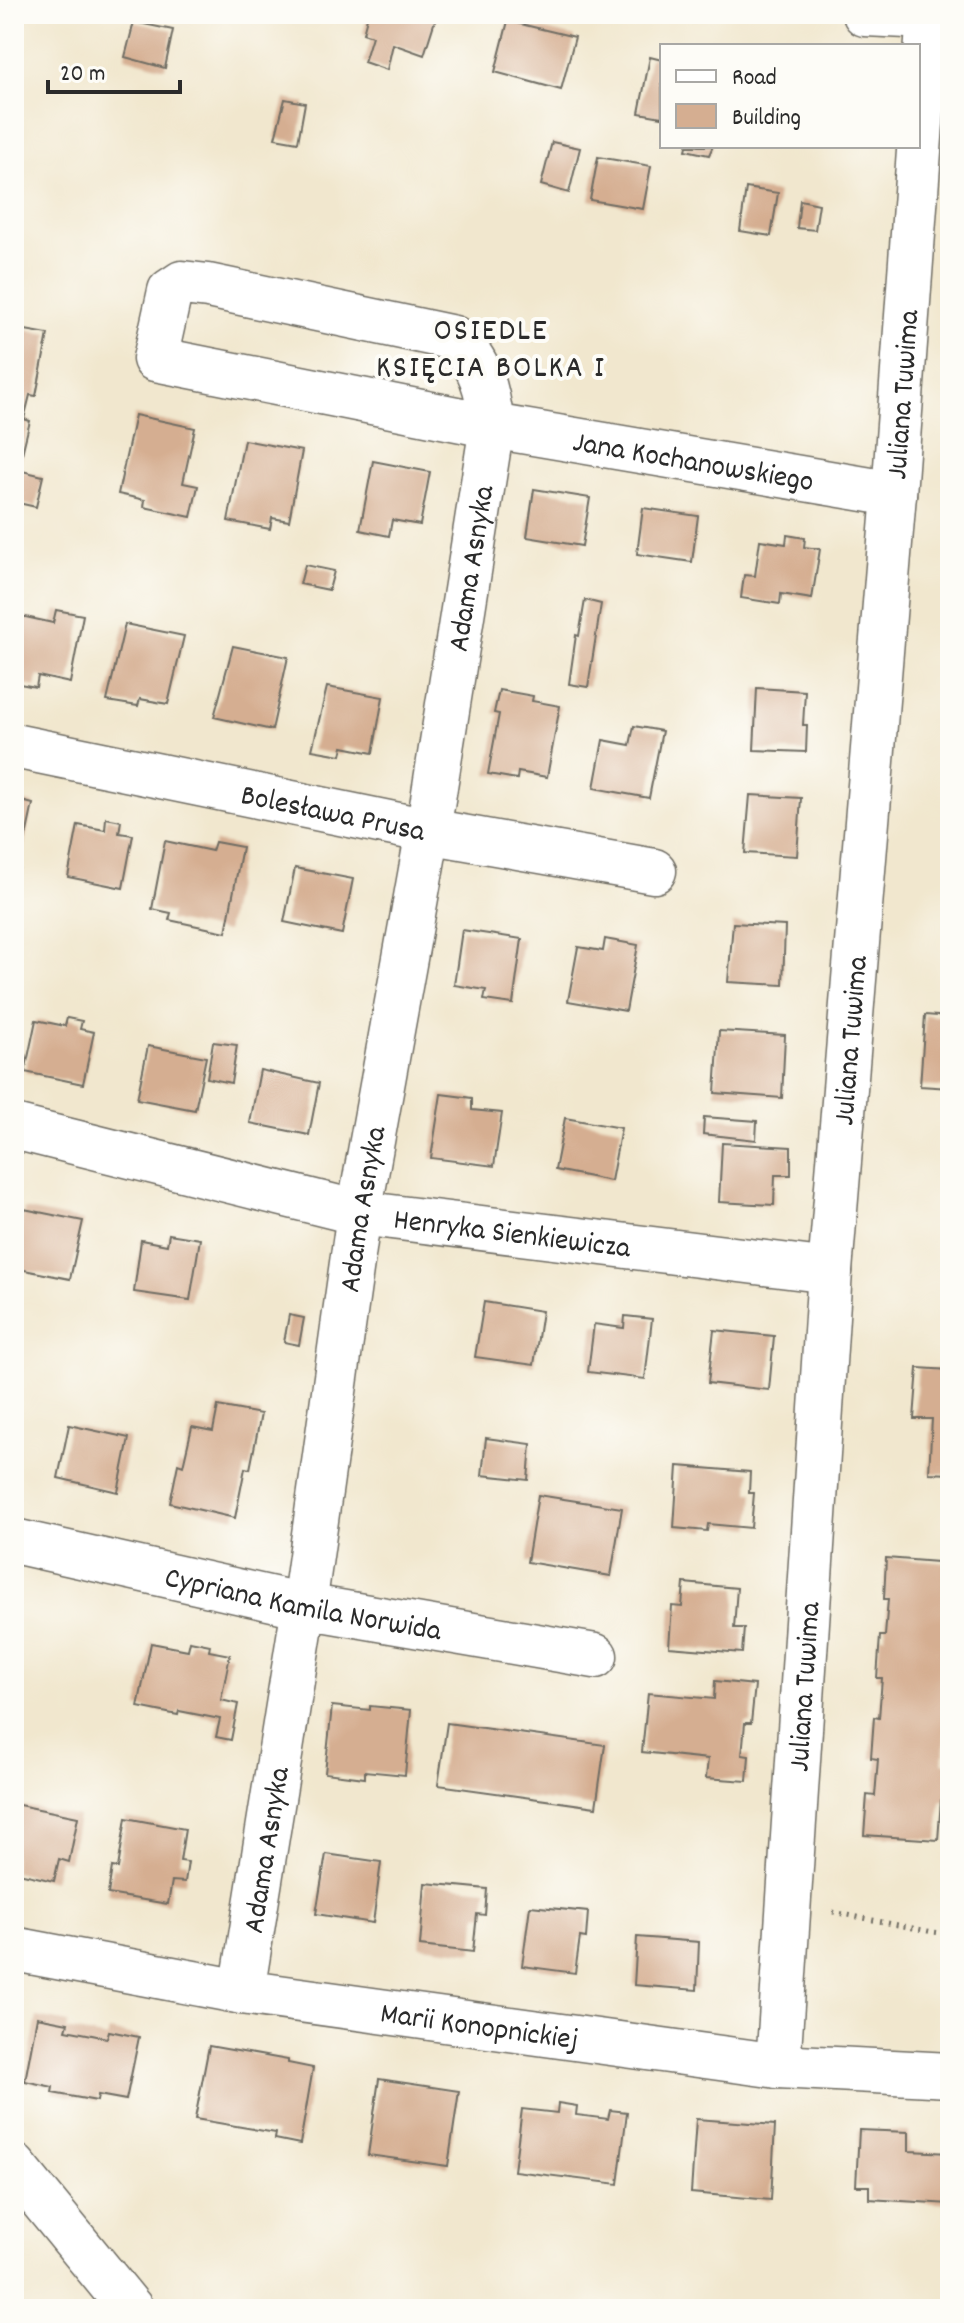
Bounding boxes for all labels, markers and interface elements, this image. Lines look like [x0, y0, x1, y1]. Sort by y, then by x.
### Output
scale bar [48, 44, 180, 94]
legend [660, 44, 920, 148]
text: 20 m [60, 58, 106, 92]
text: Road [732, 62, 777, 96]
text: Building [732, 102, 801, 136]
street label: Juliana Tuwima [878, 308, 933, 481]
district label: OSIEDLE KSIĘCIA BOLKA I [376, 310, 606, 393]
street label: Jana Kochanowskiego [569, 423, 816, 506]
street label: Adama Asnyka [440, 482, 508, 655]
street label: Bolesława Prusa [237, 776, 429, 856]
street label: Juliana Tuwima [825, 954, 882, 1127]
street label: Adama Asnyka [331, 1122, 400, 1295]
street label: Henryka Sienkiewicza [391, 1200, 633, 1272]
street label: Cypriana Kamila Norwida [160, 1558, 445, 1655]
street label: Juliana Tuwima [780, 1600, 834, 1773]
street label: Adama Asnyka [235, 1763, 304, 1937]
street label: Marii Konopnickiej [377, 1994, 581, 2064]

